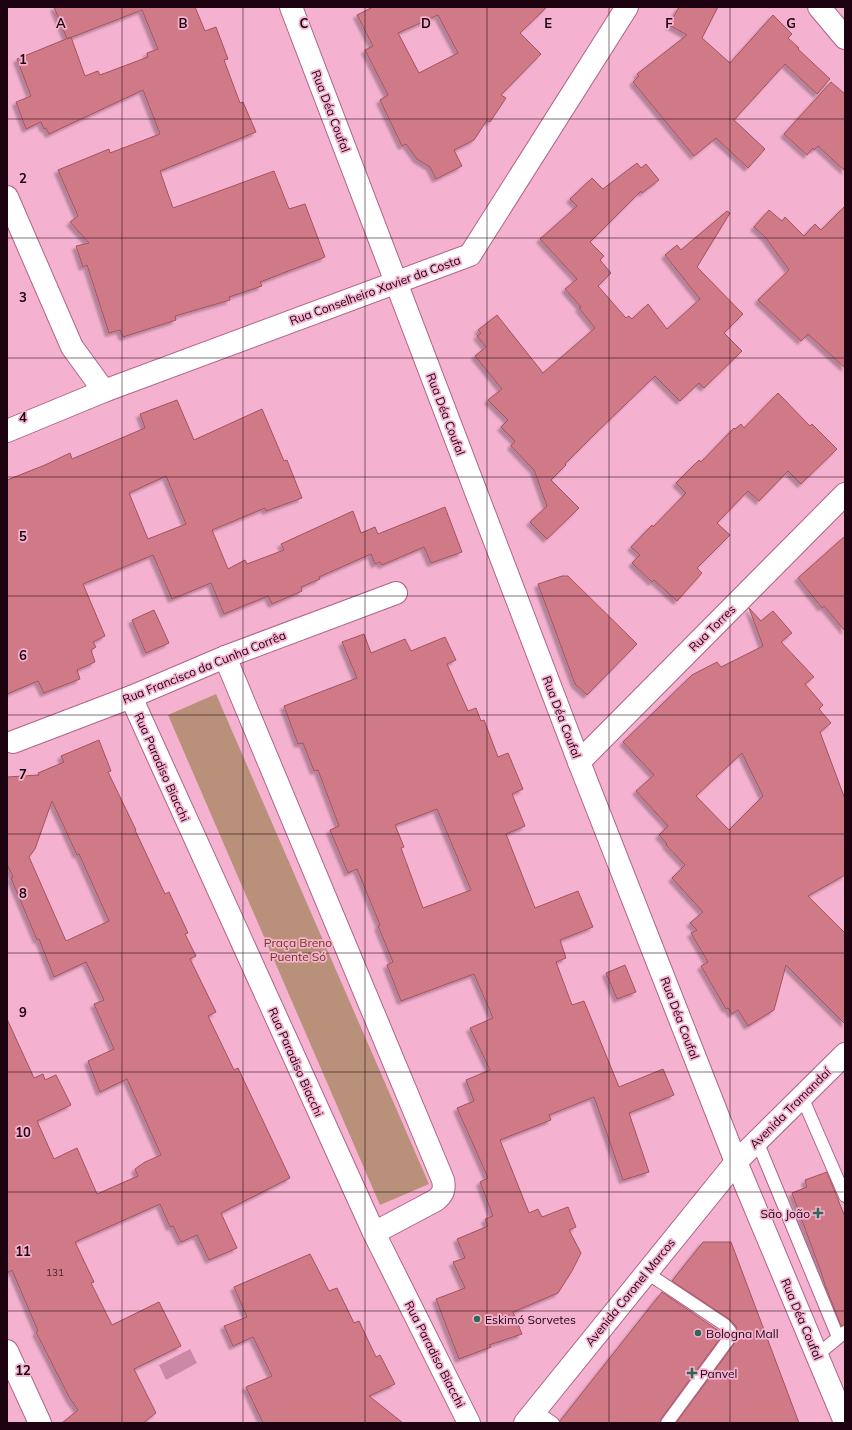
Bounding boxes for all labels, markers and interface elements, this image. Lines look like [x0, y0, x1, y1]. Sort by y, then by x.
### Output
text: A [56, 15, 66, 31]
text: B [179, 15, 188, 31]
text: C [300, 15, 309, 31]
text: D [421, 15, 431, 31]
text: E [544, 15, 552, 31]
text: F [665, 15, 673, 31]
text: G [786, 15, 796, 31]
text: 1 [19, 51, 27, 67]
street label: Rua Déa Coufal [308, 68, 354, 154]
text: 2 [19, 170, 27, 186]
street label: Rua Conselheiro Xavier da Costa [287, 252, 463, 328]
text: 3 [19, 289, 27, 305]
street label: Rua Déa Coufal [423, 371, 469, 457]
text: 4 [19, 409, 27, 425]
text: 5 [19, 528, 27, 544]
street label: Rua Torres [686, 601, 739, 654]
street label: Rua Francisco da Cunha Corrêa [120, 627, 288, 707]
text: 6 [19, 647, 27, 663]
street label: Rua Déa Coufal [539, 674, 585, 760]
street label: Rua Paradiso Biacchi [131, 710, 193, 824]
text: 7 [19, 766, 27, 782]
text: 8 [19, 885, 27, 901]
park label: Praça Breno Puente Só [264, 935, 332, 964]
street label: Rua Déa Coufal [657, 975, 703, 1061]
text: 9 [19, 1004, 27, 1020]
street label: Rua Paradiso Biacchi [265, 1005, 327, 1119]
street label: Avenida Tramandaí [746, 1063, 835, 1152]
text: 10 [15, 1124, 31, 1140]
place label: São João [760, 1206, 810, 1221]
marker: São João [813, 1208, 823, 1218]
street label: Avenida Coronel Marcos [582, 1235, 678, 1349]
text: 11 [15, 1243, 31, 1259]
house number: 131 [46, 1266, 64, 1279]
street label: Rua Déa Coufal [778, 1276, 826, 1362]
street label: Rua Paradiso Biacchi [402, 1298, 468, 1410]
place label: Eskimó Sorvetes [485, 1312, 576, 1327]
marker: Eskimó Sorvetes [472, 1314, 482, 1324]
place label: Bologna Mall [706, 1326, 779, 1341]
marker: Bologna Mall [693, 1328, 703, 1338]
text: 12 [15, 1362, 31, 1378]
place label: Panvel [700, 1366, 737, 1381]
marker: Panvel [687, 1368, 697, 1378]

